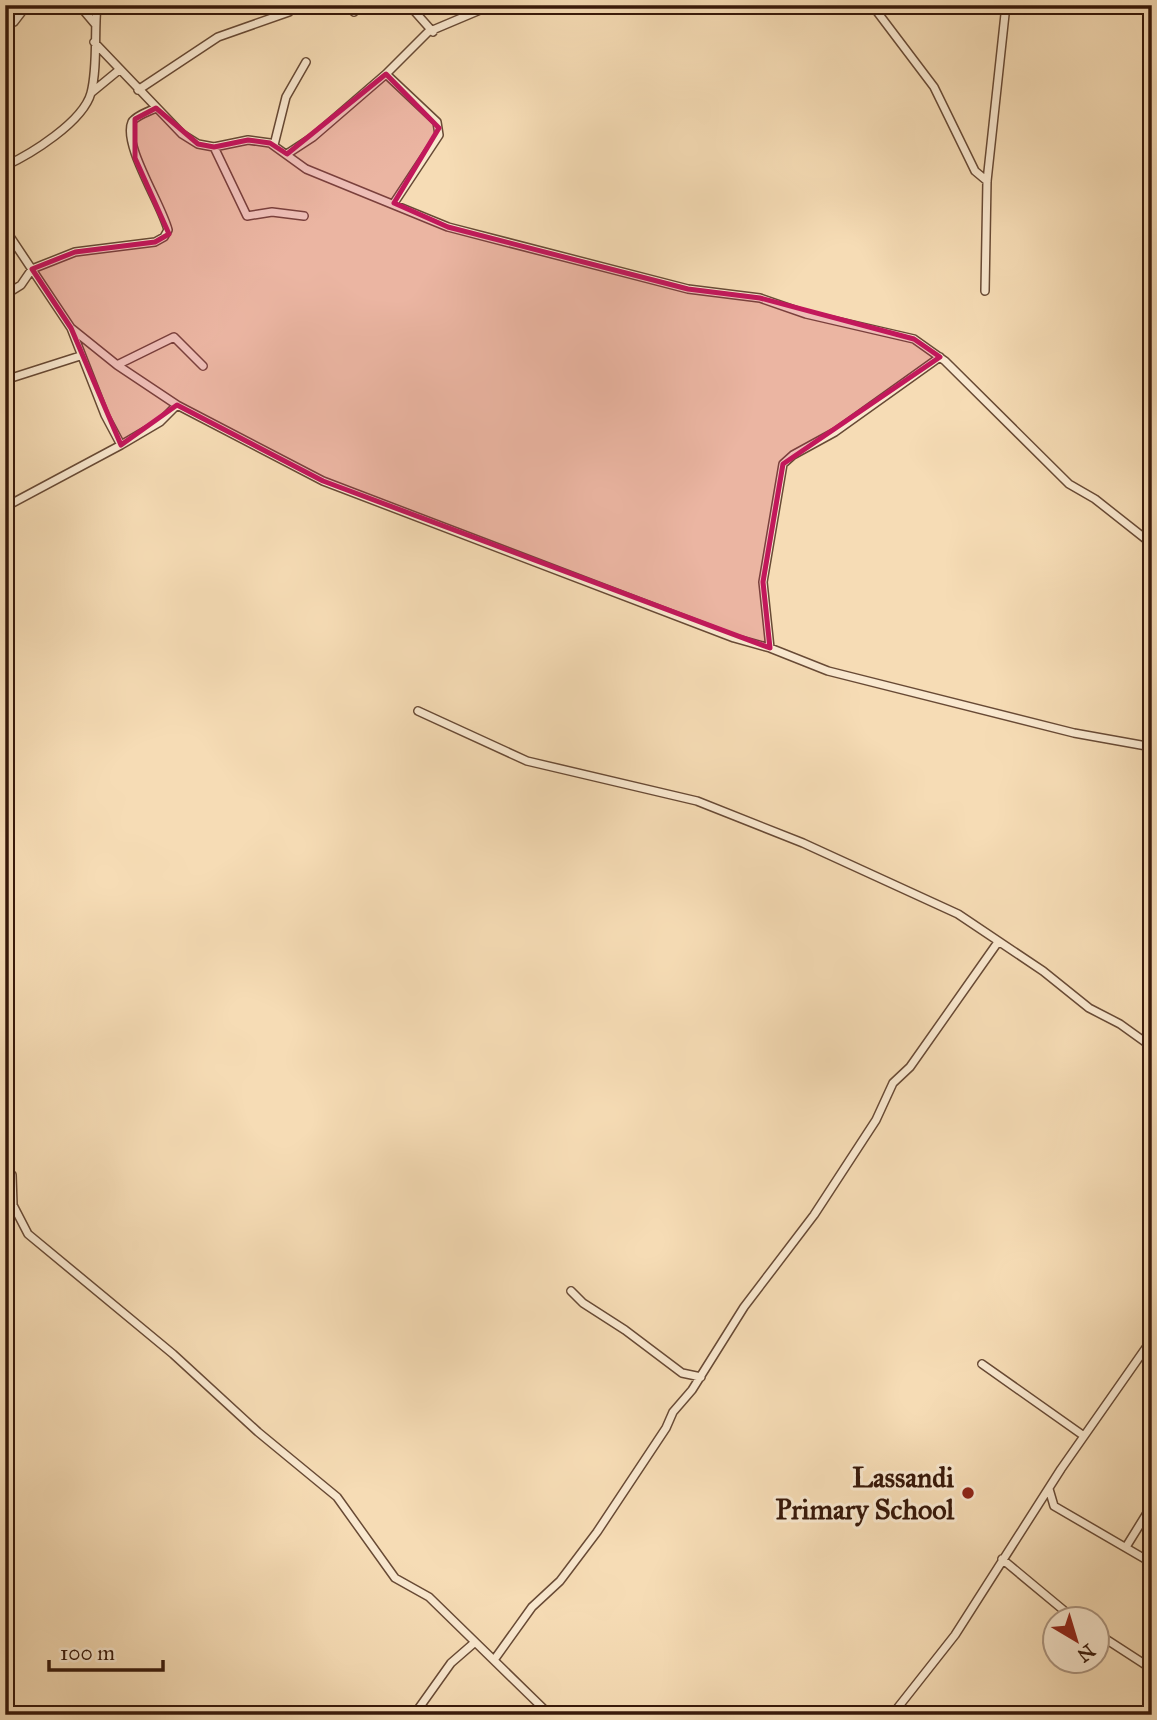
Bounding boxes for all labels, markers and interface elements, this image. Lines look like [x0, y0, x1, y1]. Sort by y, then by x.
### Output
place label: Lassandi Primary School [775, 1460, 954, 1527]
marker: Lassandi Primary School [960, 1485, 976, 1501]
north arrow [1042, 1604, 1112, 1674]
scale bar [49, 1629, 163, 1673]
text: N [1073, 1639, 1100, 1667]
text: 100 m [60, 1640, 115, 1666]

